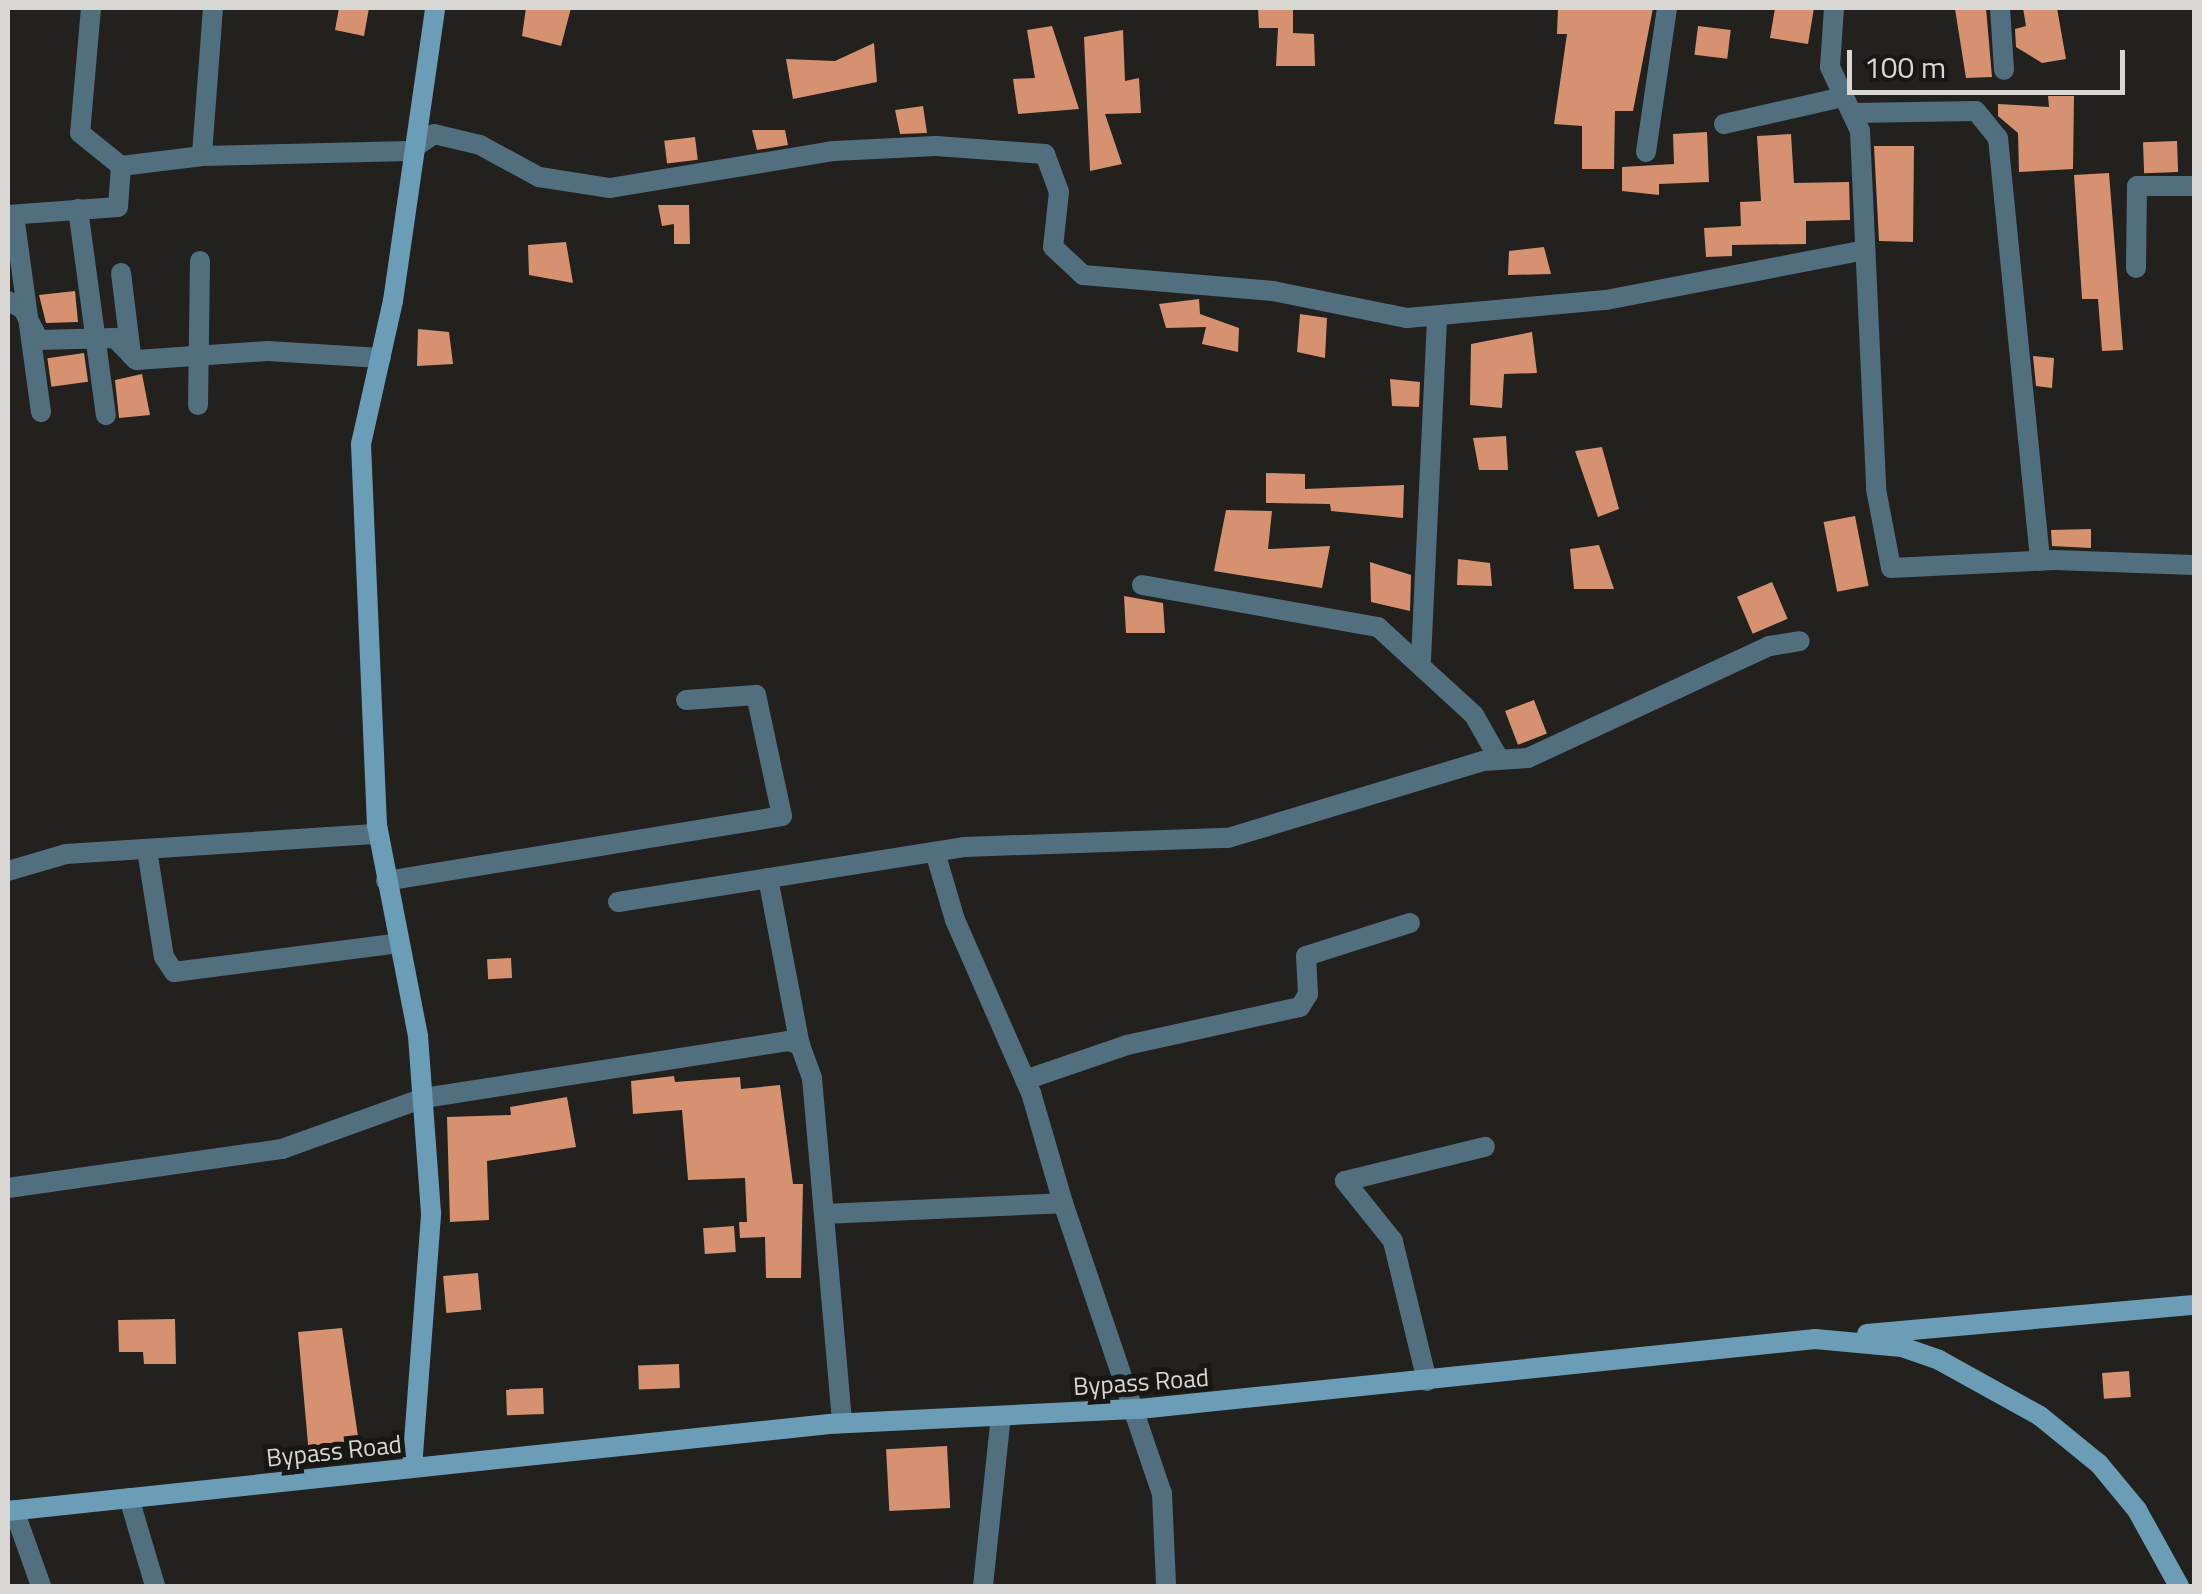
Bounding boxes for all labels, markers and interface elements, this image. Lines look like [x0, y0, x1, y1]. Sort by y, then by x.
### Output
scale bar [1852, 30, 2130, 92]
text: 100 m [1864, 44, 1946, 90]
street label: Bypass Road [1072, 1362, 1210, 1402]
street label: Bypass Road [265, 1429, 403, 1473]

